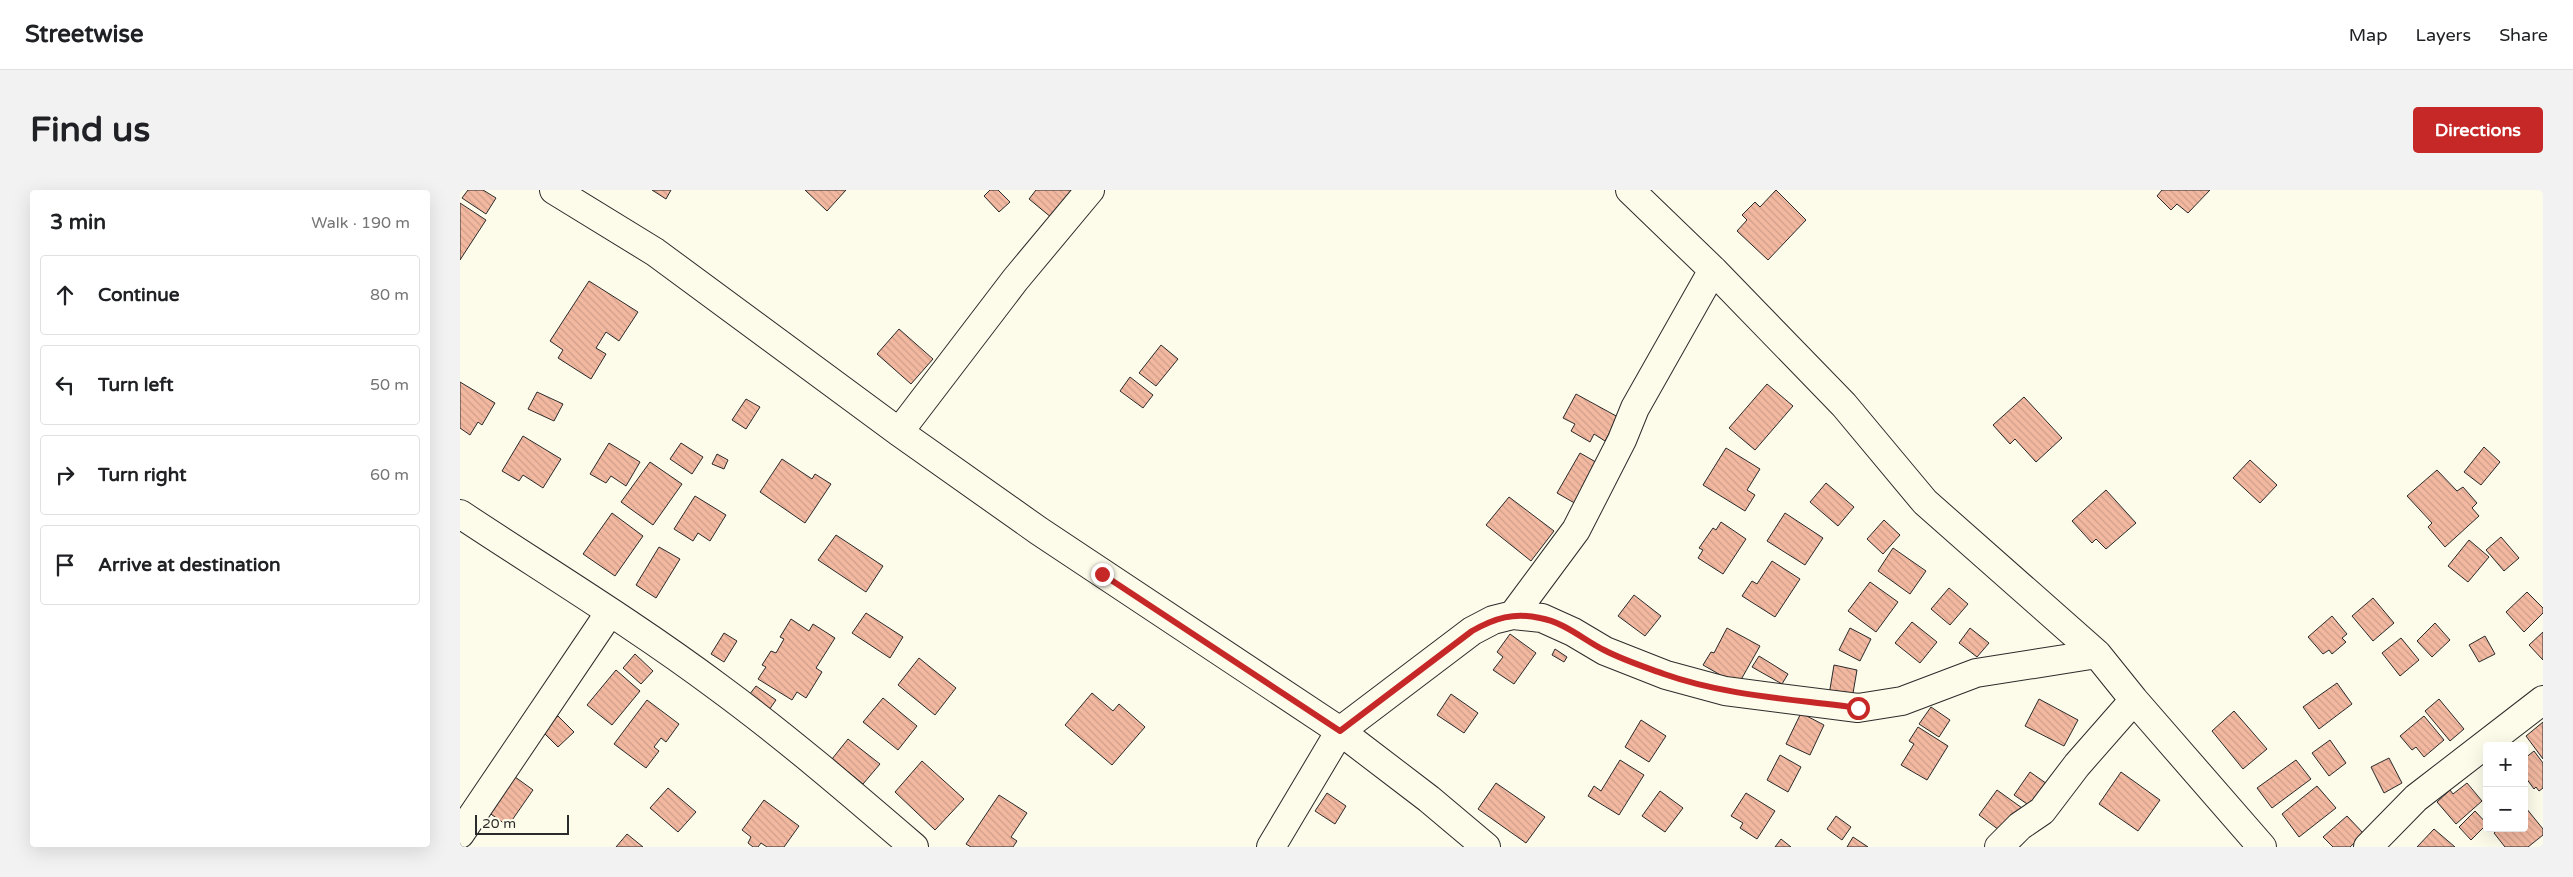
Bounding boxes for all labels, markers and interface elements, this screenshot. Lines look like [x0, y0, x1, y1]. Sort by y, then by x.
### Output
text: Streetwise [25, 20, 144, 49]
text: Map [2349, 24, 2388, 46]
text: Layers [2416, 24, 2471, 46]
text: Share [2499, 24, 2548, 46]
button: Directions [2413, 107, 2543, 153]
text: Find us [30, 109, 150, 151]
text: 3 min [50, 210, 106, 235]
text: Walk · 190 m [311, 213, 410, 233]
icon: ahead [51, 281, 79, 309]
text: Continue [98, 284, 180, 306]
text: 80 m [370, 285, 409, 305]
icon: left [51, 371, 79, 399]
text: Turn left [98, 374, 174, 396]
text: 50 m [370, 375, 409, 395]
icon: right [51, 461, 79, 489]
text: Turn right [98, 464, 186, 486]
text: 60 m [370, 465, 409, 485]
icon: arrive [51, 551, 79, 579]
text: Arrive at destination [98, 554, 281, 576]
route end [1091, 563, 1114, 586]
route start [1847, 697, 1870, 720]
map controls [2483, 742, 2528, 832]
button: + [2483, 742, 2528, 787]
button: − [2483, 787, 2528, 832]
scale bar [475, 812, 569, 835]
text: 20 m [482, 815, 516, 832]

